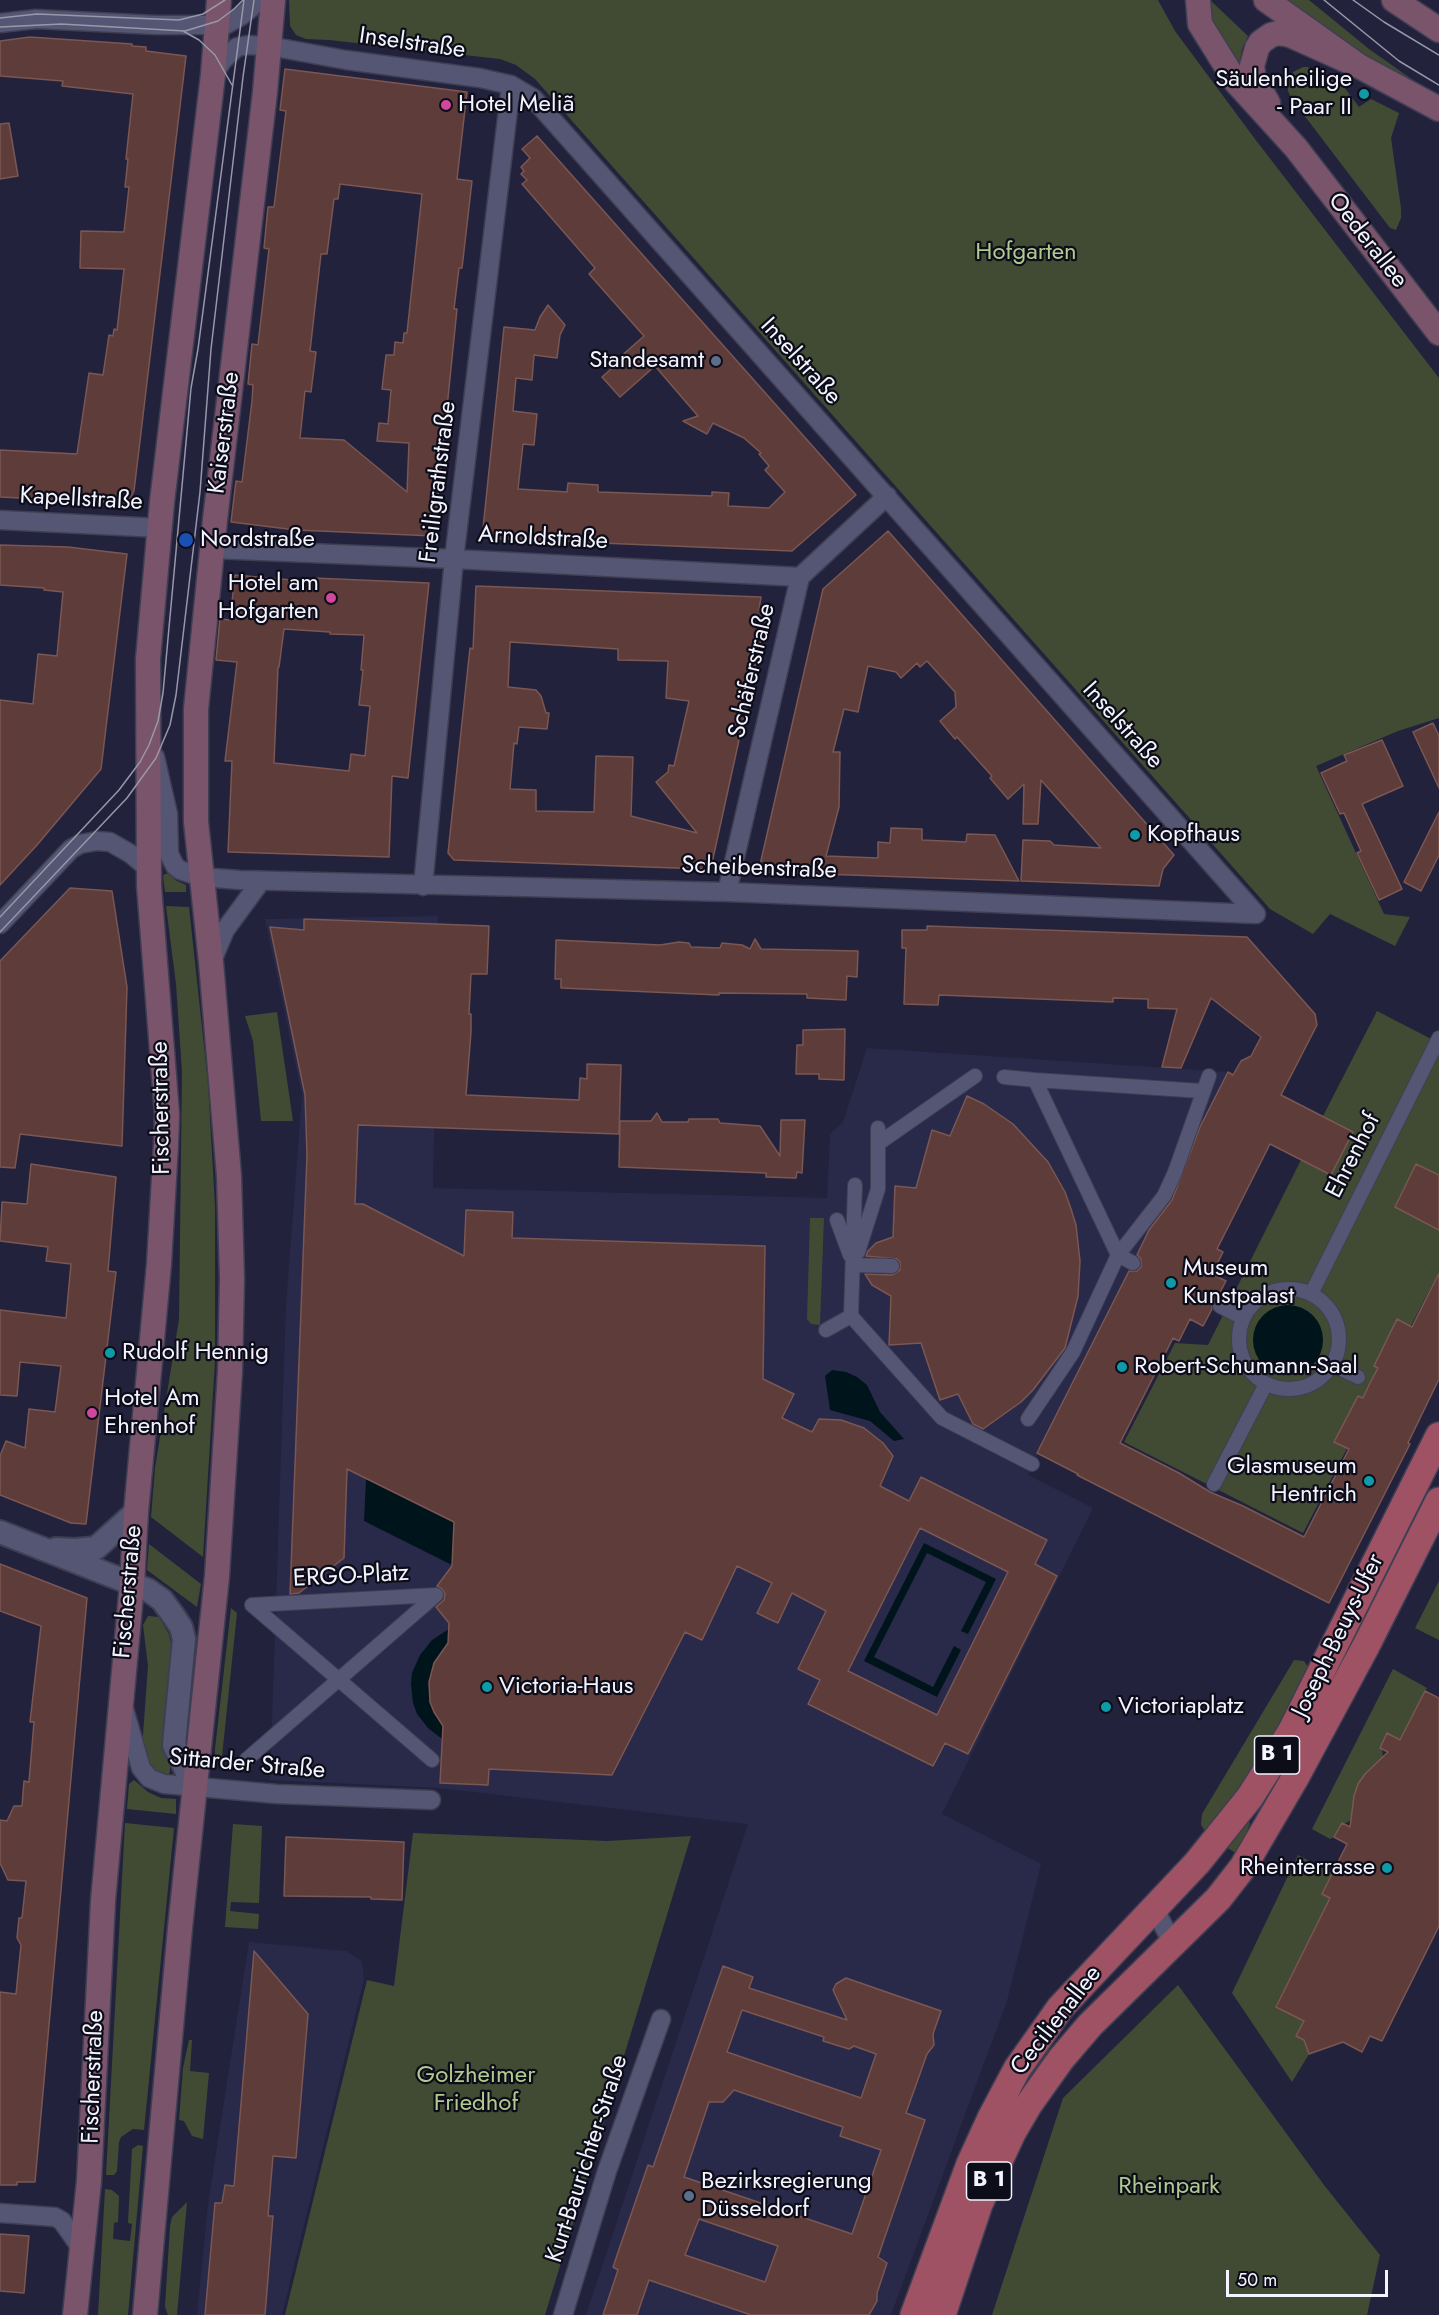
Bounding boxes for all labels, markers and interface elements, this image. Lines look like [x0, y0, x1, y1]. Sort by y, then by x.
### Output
street label: Inselstraße [357, 22, 467, 66]
place label: Säulenheilige - Paar II [1215, 66, 1352, 122]
marker: Säulenheilige - Paar II [1357, 87, 1371, 101]
place label: Hotel Meliã [458, 91, 574, 119]
marker: Hotel Meliã [439, 98, 453, 112]
street label: Oederallee [1321, 188, 1413, 294]
park label: Hofgarten [975, 239, 1077, 267]
street label: Inselstraße [753, 313, 847, 411]
place label: Standesamt [589, 347, 704, 375]
marker: Standesamt [709, 354, 723, 368]
street label: Kaiserstraße [203, 370, 247, 496]
street label: Freiligrathstraße [415, 400, 463, 564]
street label: Kapellstraße [19, 482, 143, 518]
street label: Arnoldstraße [477, 521, 609, 557]
place label: Nordstraße [200, 526, 315, 554]
marker: Nordstraße [177, 531, 195, 549]
place label: Hotel am Hofgarten [218, 570, 319, 626]
marker: Hotel am Hofgarten [324, 591, 338, 605]
street label: Schäferstraße [724, 601, 782, 741]
street label: Inselstraße [1075, 677, 1169, 775]
place label: Kopfhaus [1147, 821, 1240, 849]
marker: Kopfhaus [1128, 828, 1142, 842]
street label: Scheibenstraße [681, 852, 837, 886]
street label: Fischerstraße [146, 1041, 178, 1175]
street label: Ehrenhof [1320, 1109, 1388, 1203]
place label: Museum Kunstpalast [1183, 1255, 1294, 1311]
marker: Museum Kunstpalast [1164, 1276, 1178, 1290]
place label: Rudolf Hennig [122, 1339, 269, 1367]
marker: Rudolf Hennig [103, 1346, 117, 1360]
place label: Robert-Schumann-Saal [1134, 1353, 1358, 1381]
marker: Robert-Schumann-Saal [1115, 1360, 1129, 1374]
place label: Hotel Am Ehrenhof [104, 1385, 200, 1441]
marker: Hotel Am Ehrenhof [85, 1406, 99, 1420]
place label: Glasmuseum Hentrich [1227, 1453, 1357, 1509]
marker: Glasmuseum Hentrich [1362, 1474, 1376, 1488]
street label: Fischerstraße [109, 1524, 149, 1660]
street label: Joseph-Beuys-Ufer [1287, 1550, 1391, 1722]
street label: ERGO-Platz [292, 1560, 410, 1594]
place label: Victoria-Haus [499, 1673, 633, 1701]
marker: Victoria-Haus [480, 1680, 494, 1694]
place label: Victoriaplatz [1118, 1693, 1244, 1721]
marker: Victoriaplatz [1099, 1700, 1113, 1714]
road number: B 1 [1254, 1736, 1300, 1774]
street label: Sittarder Straße [168, 1744, 326, 1786]
place label: Rheinterrasse [1240, 1854, 1375, 1882]
marker: Rheinterrasse [1380, 1861, 1394, 1875]
street label: Cecilienallee [1005, 1961, 1109, 2081]
street label: Fischerstraße [77, 2010, 111, 2144]
street label: Kurt-Baurichter-Straße [541, 2052, 635, 2266]
park label: Golzheimer Friedhof [417, 2062, 535, 2118]
road number: B 1 [966, 2162, 1012, 2200]
place label: Bezirksregierung Düsseldorf [701, 2168, 872, 2224]
park label: Rheinpark [1118, 2173, 1220, 2201]
marker: Bezirksregierung Düsseldorf [682, 2189, 696, 2203]
scale bar [1229, 2258, 1391, 2296]
text: 50 m [1237, 2267, 1277, 2293]

